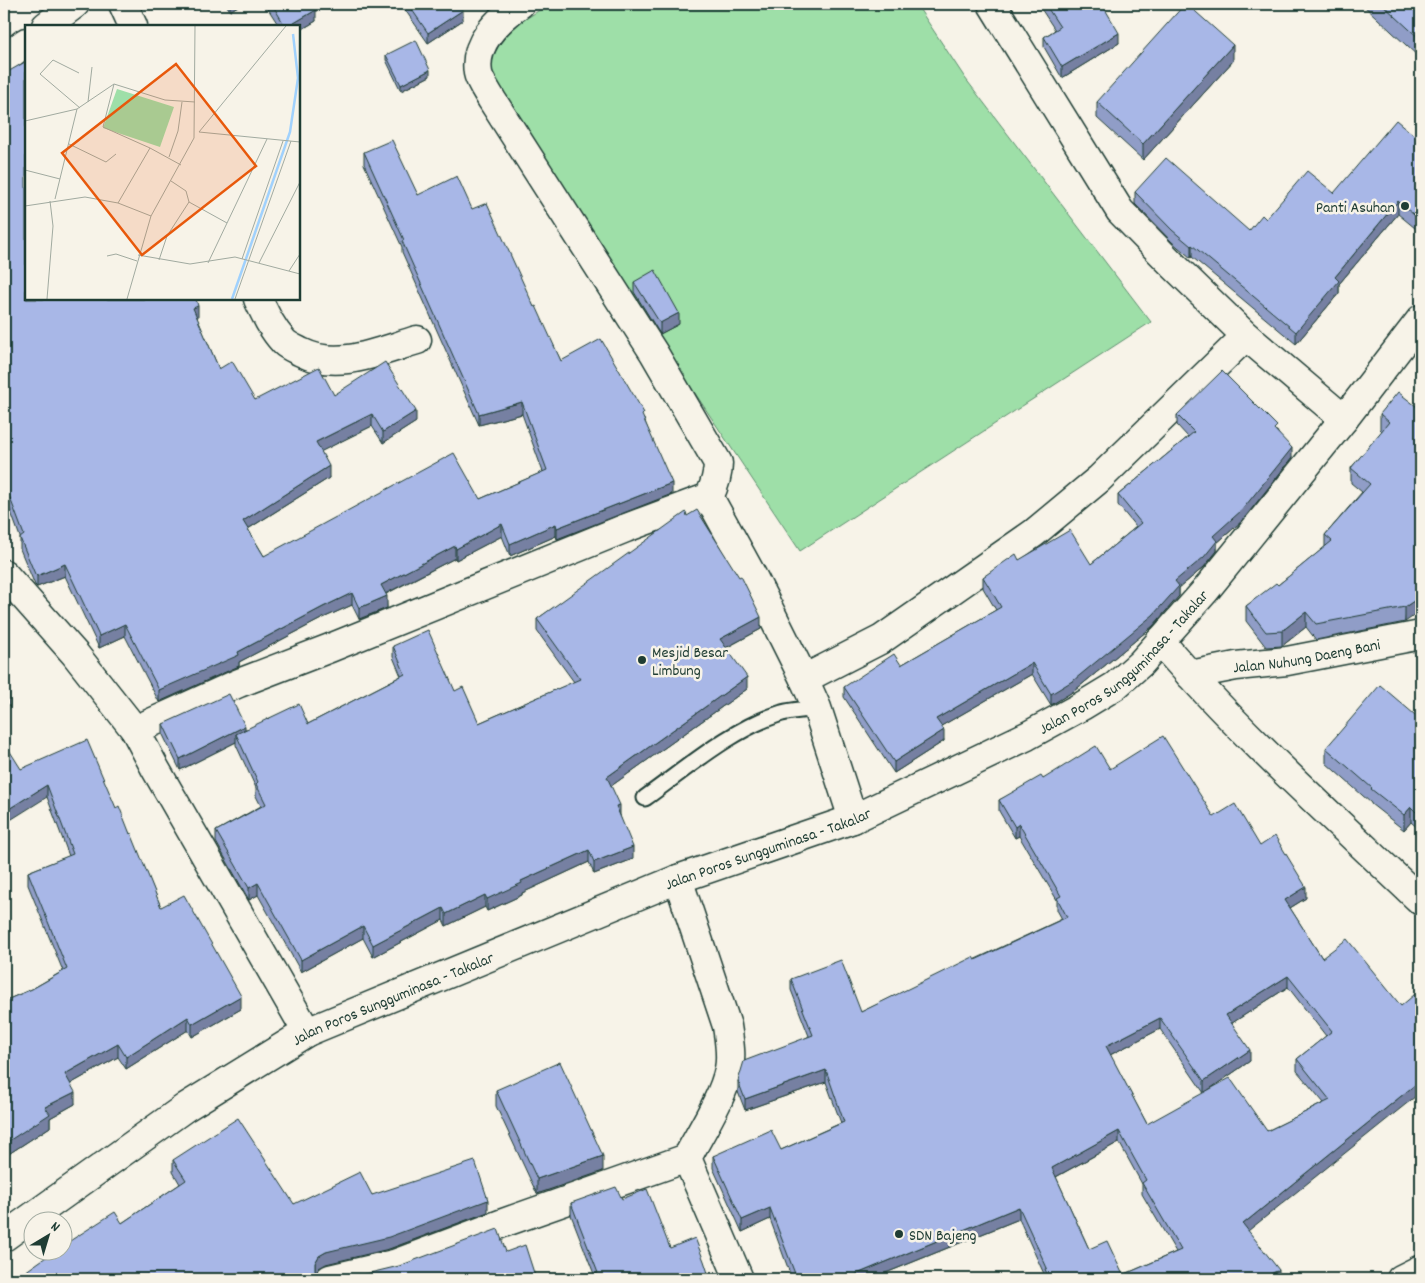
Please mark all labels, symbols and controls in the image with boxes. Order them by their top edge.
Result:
inset map [25,25,300,300]
place label: Panti Asuhan [1316,197,1395,220]
marker: Panti Asuhan [1399,200,1411,212]
street label: Jalan Poros Sungguminasa - Takalar [1035,586,1215,741]
street label: Jalan Nuhung Daeng Bani [1231,634,1383,680]
place label: Mesjid Besar Limbung [652,642,728,683]
marker: Mesjid Besar Limbung [636,654,648,666]
street label: Jalan Poros Sungguminasa - Takalar [662,803,876,897]
street label: Jalan Poros Sungguminasa - Takalar [288,947,498,1053]
north arrow [22,1210,72,1260]
text: N [46,1217,64,1237]
place label: SDN Bajeng [909,1225,977,1248]
marker: SDN Bajeng [893,1228,905,1240]

